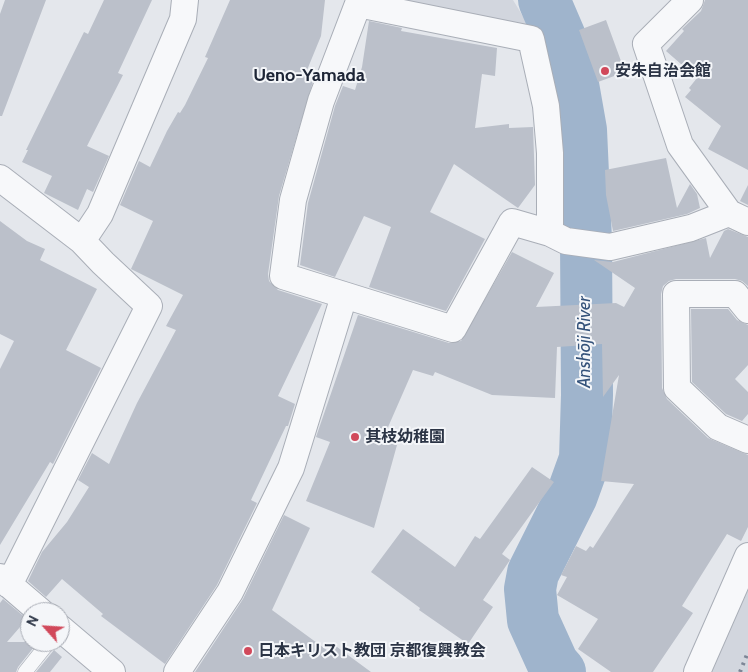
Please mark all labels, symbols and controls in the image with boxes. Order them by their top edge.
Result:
place label: 安朱自治会館 [615,61,711,81]
district label: Ueno-Yamada [253,65,365,87]
marker: 安朱自治会館 [599,65,611,77]
water label: Anshōji River [574,296,596,388]
place label: 其枝幼稚園 [365,427,445,447]
marker: 其枝幼稚園 [349,431,361,443]
north arrow [20,602,70,652]
text: N [22,612,43,629]
place label: 日本キリスト教団 京都復興教会 [258,641,486,661]
marker: 日本キリスト教団 京都復興教会 [242,645,254,657]

